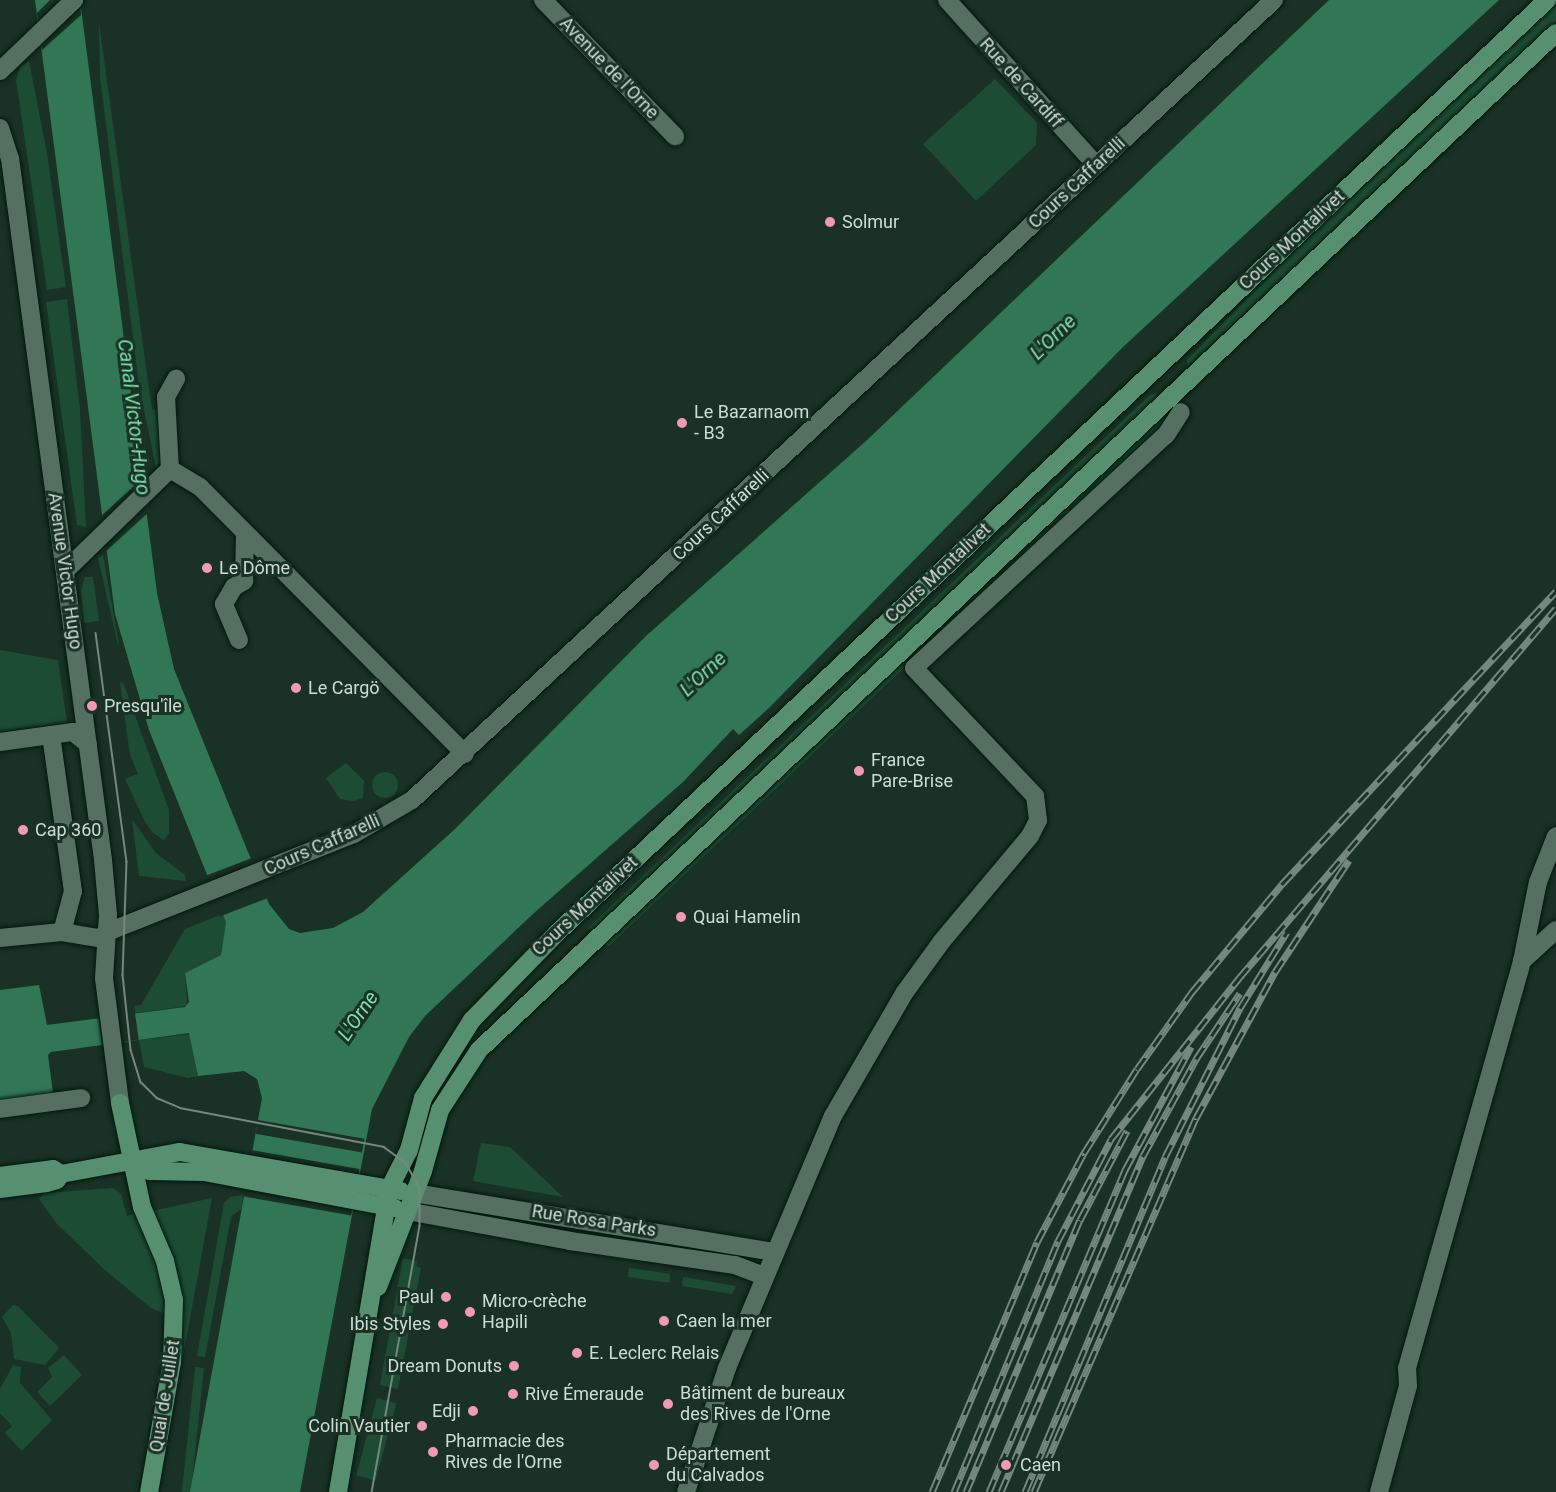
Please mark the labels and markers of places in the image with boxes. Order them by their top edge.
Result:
place label: Solmur [842,211,899,233]
marker: Solmur [823,215,837,229]
place label: Le Bazarnaom - B3 [694,402,809,444]
marker: Le Bazarnaom - B3 [675,416,689,430]
place label: Le Dôme [219,557,290,579]
marker: Le Dôme [200,561,214,575]
place label: Le Cargö [308,677,380,699]
marker: Le Cargö [289,681,303,695]
place label: Presqu'île [104,695,182,717]
marker: Presqu'île [85,699,99,713]
place label: France Pare-Brise [871,750,953,792]
marker: France Pare-Brise [852,764,866,778]
place label: Cap 360 [35,819,101,841]
marker: Cap 360 [16,823,30,837]
place label: Quai Hamelin [693,906,801,928]
marker: Quai Hamelin [674,910,688,924]
place label: Paul [399,1286,434,1308]
marker: Paul [439,1290,453,1304]
place label: Micro-crèche Hapili [482,1291,586,1334]
marker: Micro-crèche Hapili [463,1305,477,1319]
place label: Caen la mer [676,1310,772,1332]
place label: Ibis Styles [350,1313,431,1335]
marker: Caen la mer [657,1314,671,1328]
marker: Ibis Styles [436,1317,450,1331]
place label: E. Leclerc Relais [589,1342,719,1364]
marker: E. Leclerc Relais [570,1346,584,1360]
place label: Dream Donuts [388,1355,502,1377]
marker: Dream Donuts [507,1359,521,1373]
place label: Rive Émeraude [525,1383,644,1405]
place label: Bâtiment de bureaux des Rives de l'Orne [680,1383,845,1426]
marker: Rive Émeraude [506,1387,520,1401]
marker: Bâtiment de bureaux des Rives de l'Orne [661,1397,675,1411]
place label: Edji [432,1400,461,1422]
marker: Edji [466,1404,480,1418]
place label: Colin Vautier [308,1415,410,1437]
marker: Colin Vautier [415,1419,429,1433]
place label: Pharmacie des Rives de l'Orne [445,1431,565,1474]
place label: Département du Calvados [666,1444,770,1486]
marker: Pharmacie des Rives de l'Orne [426,1445,440,1459]
place label: Caen [1020,1454,1061,1476]
marker: Caen [997,1456,1015,1474]
marker: Département du Calvados [647,1458,661,1472]

